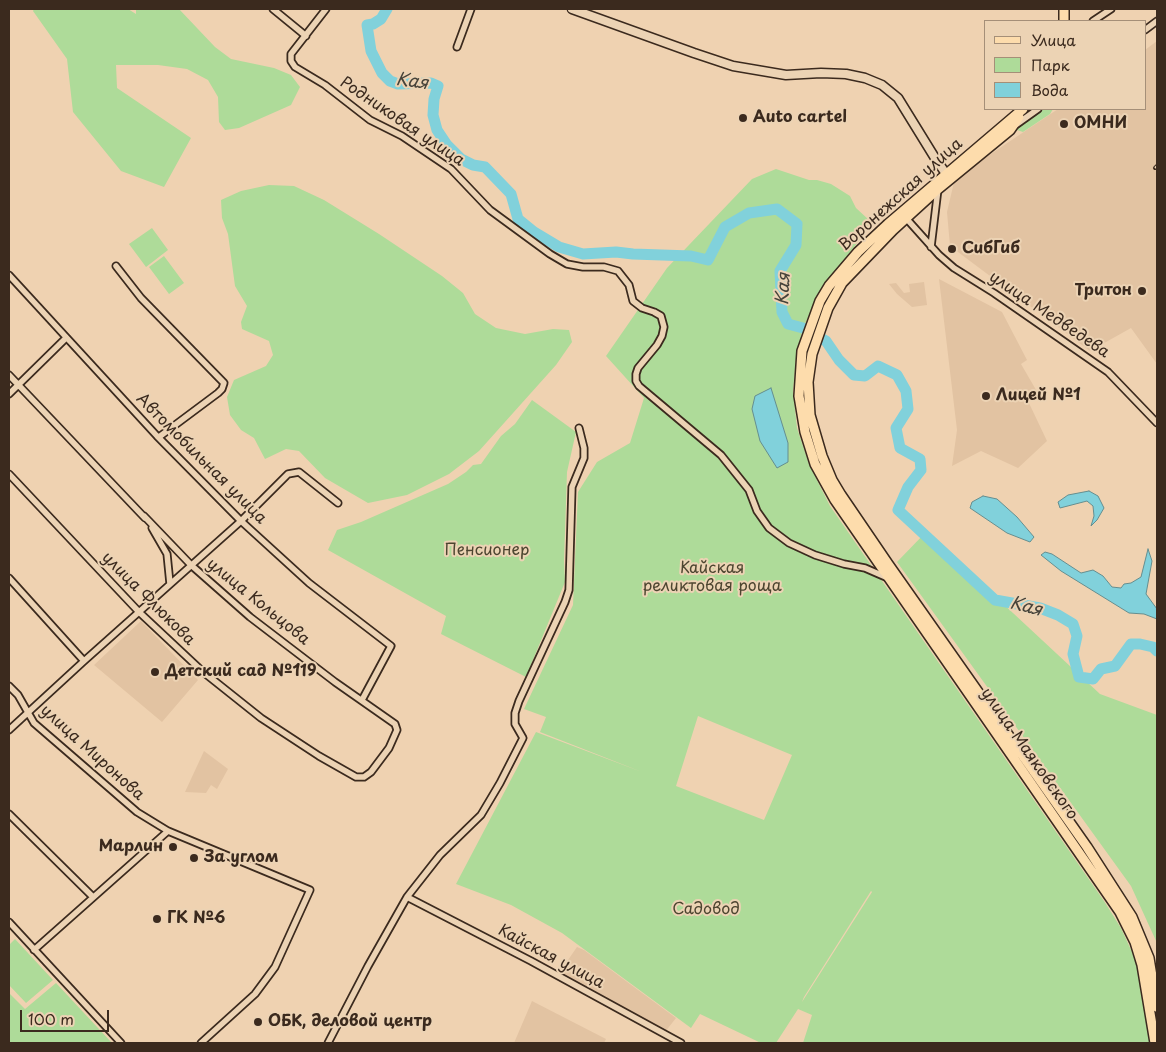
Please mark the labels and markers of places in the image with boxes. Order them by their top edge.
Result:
place label: Auto cartel [753,108,847,128]
marker: Auto cartel [737,112,749,124]
place label: ОМНИ [1074,114,1127,134]
marker: ОМНИ [1058,118,1070,130]
place label: СибГиб [962,239,1020,259]
marker: СибГиб [946,243,958,255]
place label: Тритон [1075,281,1132,301]
marker: Тритон [1136,285,1148,297]
place label: Лицей №1 [996,386,1081,406]
marker: Лицей №1 [980,390,992,402]
place label: Детский сад №119 [165,662,316,682]
marker: Детский сад №119 [149,666,161,678]
place label: Марлин [99,837,163,857]
marker: Марлин [167,841,179,853]
place label: За углом [204,848,278,868]
marker: За углом [188,852,200,864]
place label: ГК №6 [167,909,225,929]
marker: ГК №6 [151,913,163,925]
place label: ОБК, деловой центр [268,1012,432,1032]
marker: ОБК, деловой центр [252,1016,264,1028]

